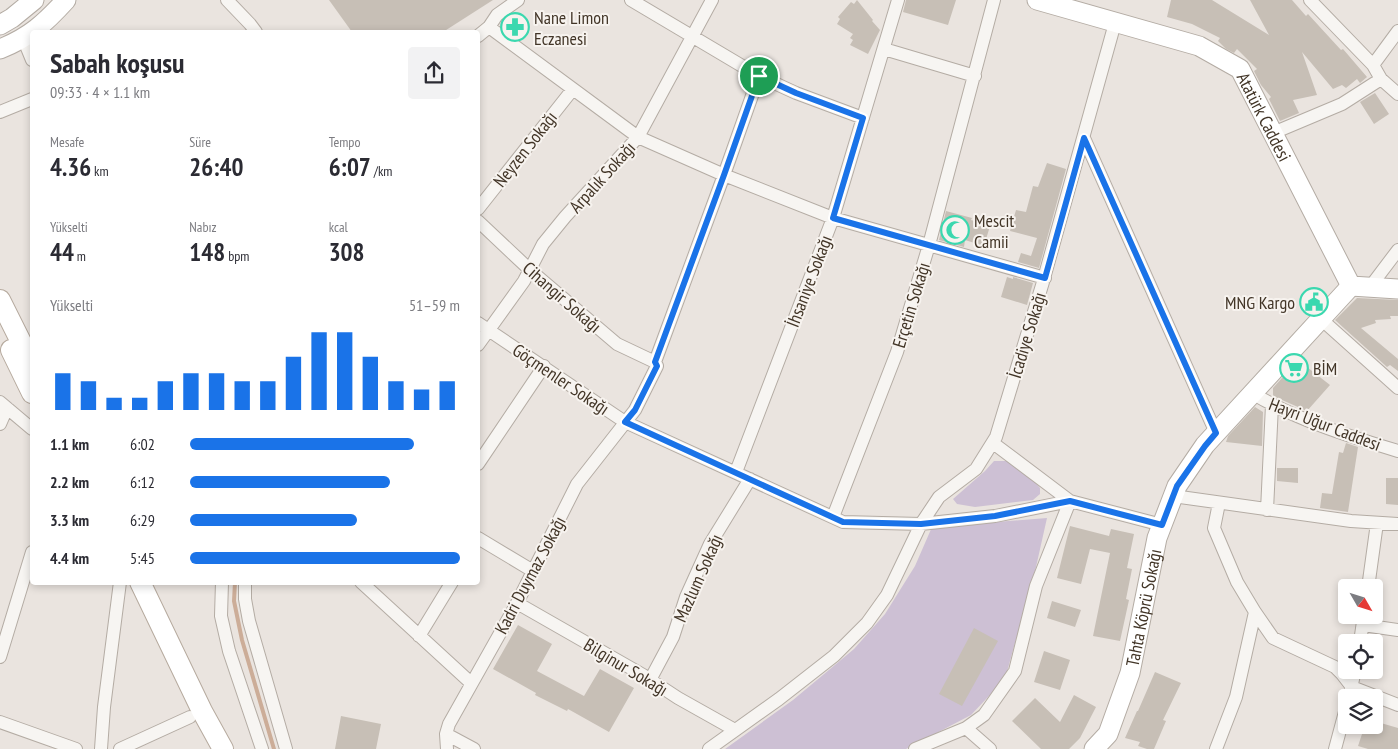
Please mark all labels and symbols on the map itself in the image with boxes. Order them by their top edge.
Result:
place label: Nane Limon Eczanesi [534,6,609,50]
pharmacy icon: Nane Limon Eczanesi [500,12,530,42]
pin [738,55,780,97]
street label: Atatürk Caddesi [1232,68,1297,165]
street label: Neyzen Sokağı [488,106,562,192]
street label: Arpalık Sokağı [564,136,640,218]
place label: Mescit Camii [974,209,1014,253]
mosque icon: Mescit Camii [940,215,970,245]
street label: İhsaniye Sokağı [781,232,837,330]
street label: Cihangir Sokağı [518,257,606,337]
street label: Erçetin Sokağı [887,260,935,350]
public building icon: MNG Kargo [1299,287,1329,317]
street label: İcadiye Sokağı [1003,289,1051,381]
place label: MNG Kargo [1225,291,1295,314]
street label: Göçmenler Sokağı [508,338,614,420]
supermarket icon: BİM [1279,353,1309,383]
place label: BİM [1313,357,1337,380]
street label: Hayri Uğur Caddesi [1266,392,1384,456]
street label: Kadri Duymaz Sokağı [489,512,571,638]
street label: Mazlum Sokağı [668,530,728,626]
street label: Tahta Köprü Sokağı [1120,547,1166,668]
north arrow [1338,579,1382,624]
street label: Bilginur Sokağı [580,633,672,701]

